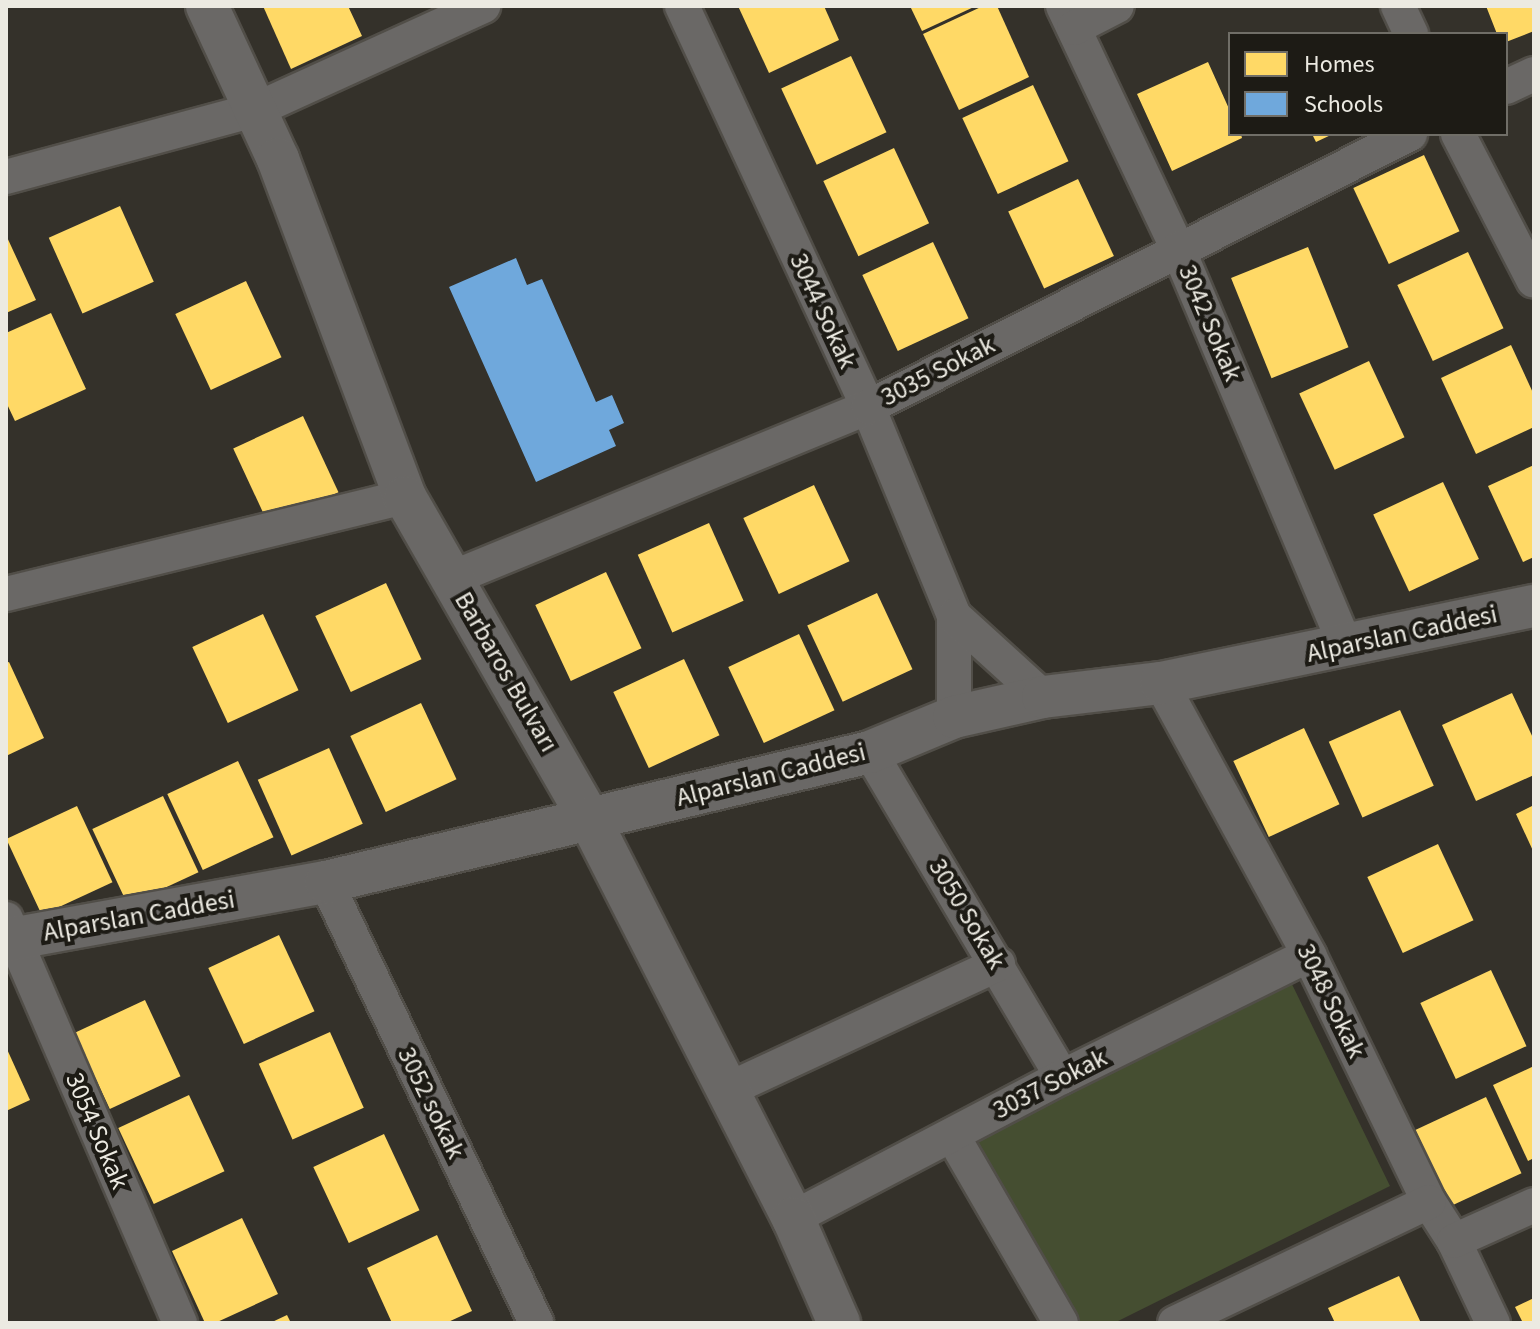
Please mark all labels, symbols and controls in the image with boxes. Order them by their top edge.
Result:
legend [1228,32,1508,136]
text: Homes [1304,47,1375,82]
text: Schools [1304,87,1383,122]
street label: 3044 Sokak [783,248,863,374]
street label: 3042 Sokak [1172,260,1248,386]
street label: 3035 Sokak [876,329,1000,413]
street label: Barbaros Bulvarı [448,586,564,758]
street label: Alparslan Caddesi [1304,599,1500,669]
street label: Alparslan Caddesi [673,736,869,814]
street label: 3050 Sokak [922,853,1012,975]
street label: Alparslan Caddesi [41,884,237,948]
street label: 3048 Sokak [1290,939,1372,1063]
street label: 3052 sokak [391,1042,471,1164]
street label: 3037 Sokak [988,1042,1112,1126]
street label: 3054 Sokak [59,1068,135,1194]

